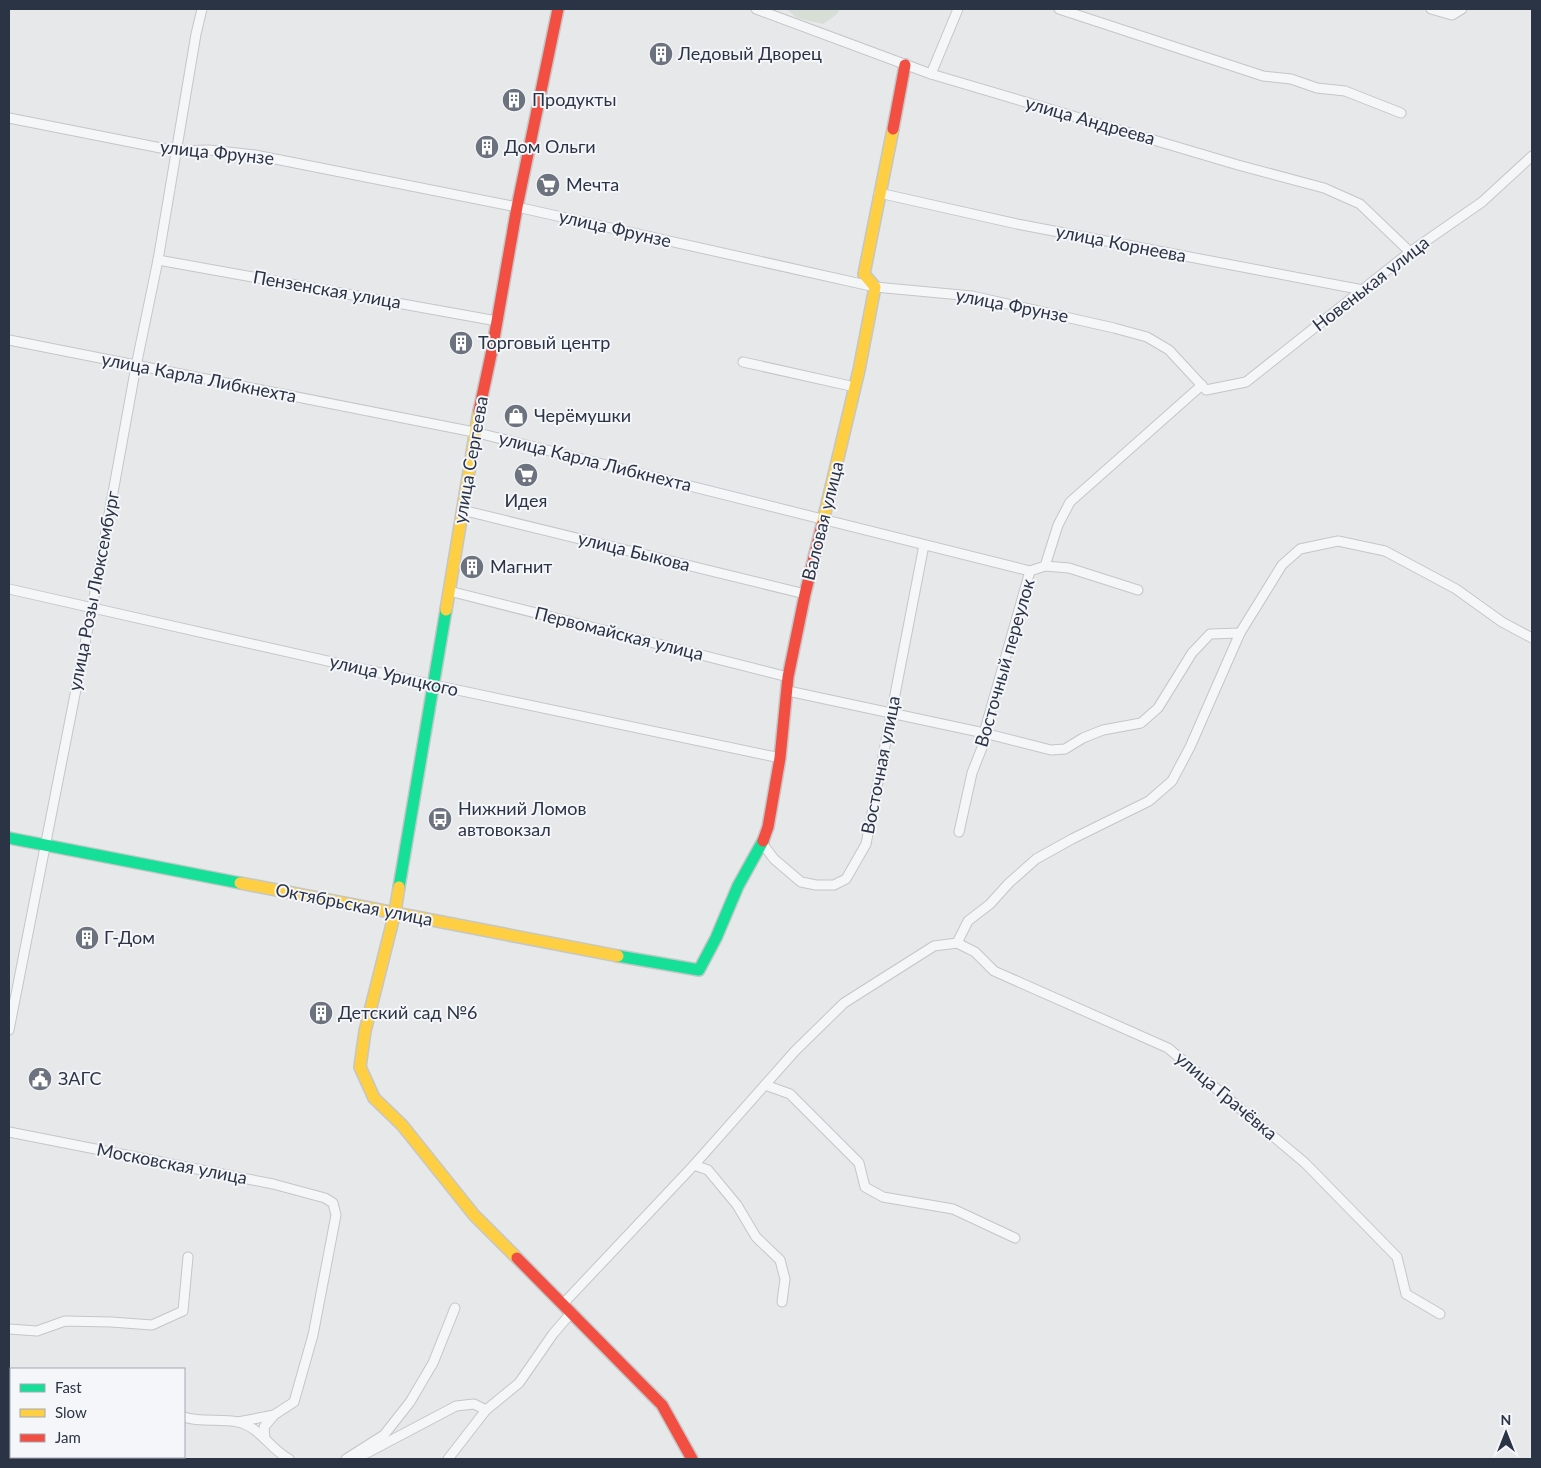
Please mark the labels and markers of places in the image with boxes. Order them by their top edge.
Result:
building icon: Ледовый Дворец [648,41,674,67]
place label: Ледовый Дворец [677,42,822,64]
building icon: Продукты [501,87,527,113]
place label: Продукты [532,88,616,110]
building icon: Дом Ольги [474,134,500,160]
place label: Дом Ольги [504,135,596,157]
supermarket icon: Мечта [535,172,561,198]
place label: Мечта [566,173,619,195]
building icon: Торговый центр [448,330,474,356]
place label: Торговый центр [478,331,610,353]
shop icon: Черёмушки [503,403,529,429]
place label: Черёмушки [534,404,631,426]
supermarket icon: Идея [513,462,539,488]
place label: Идея [505,489,547,511]
building icon: Магнит [459,554,485,580]
place label: Магнит [490,555,552,577]
place label: Нижний Ломов автовокзал [458,797,587,840]
bus stop icon: Нижний Ломов автовокзал [427,806,453,832]
building icon: Г-Дом [74,925,100,951]
place label: Г-Дом [104,926,155,948]
building icon: Детский сад №6 [308,1000,334,1026]
place label: Детский сад №6 [338,1001,478,1023]
public building icon: ЗАГС [27,1066,53,1092]
place label: ЗАГС [58,1067,102,1089]

